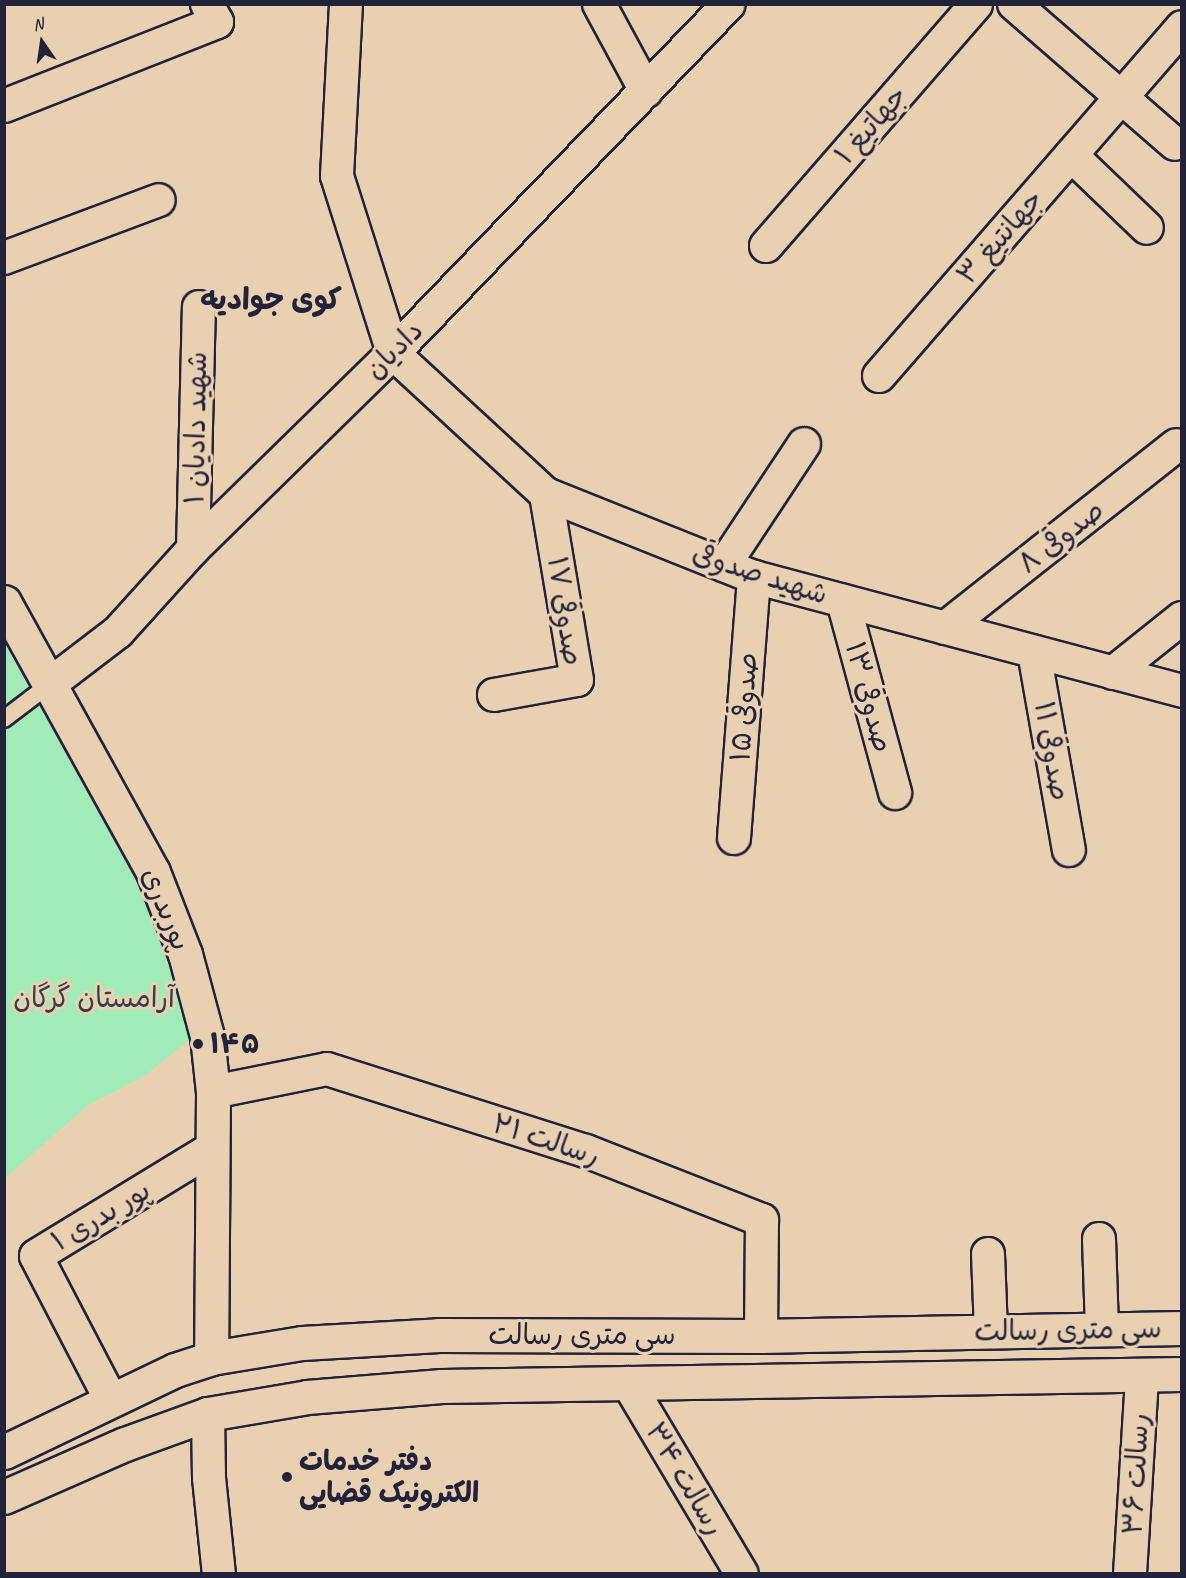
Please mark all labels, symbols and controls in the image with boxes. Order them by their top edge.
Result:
north arrow [12,12,72,72]
text: N [31,14,45,35]
street label: جهاتیغ ۱ [828,79,914,171]
street label: جهانتیغ ۳ [950,183,1050,291]
district label: کوی جوادیه [200,281,342,317]
street label: دادیان [358,314,430,386]
street label: ۱ شهید دادیان [178,351,214,505]
street label: ۸ صدوقی [1011,493,1111,581]
street label: شهید صدوقی [688,536,832,612]
street label: ۱۷ صدوقی [540,554,590,668]
street label: ۱۳ صدوقی [838,638,900,756]
street label: ۱۵ صدوقی [723,651,765,763]
street label: ۱۱ صدوقی [1027,699,1077,803]
street label: پوربدری [134,863,198,955]
park label: آرامستان گرگان [13,981,175,1015]
place label: ۱۴۵ [210,1027,260,1061]
marker: ۱۴۵ [191,1037,205,1051]
street label: ۲۱ رسالت [488,1107,604,1173]
street label: پور بدری ۱ [45,1173,157,1259]
street label: سی متری رسالت [974,1312,1162,1348]
street label: سی متری رسالت [488,1318,676,1352]
street label: رسالت ۳۶ [1116,1412,1156,1536]
street label: رسالت ۳۴ [638,1416,732,1542]
place label: دفتر خدمات الکترونیک قضایی [299,1444,479,1510]
marker: دفتر خدمات الکترونیک قضایی [280,1470,294,1484]

